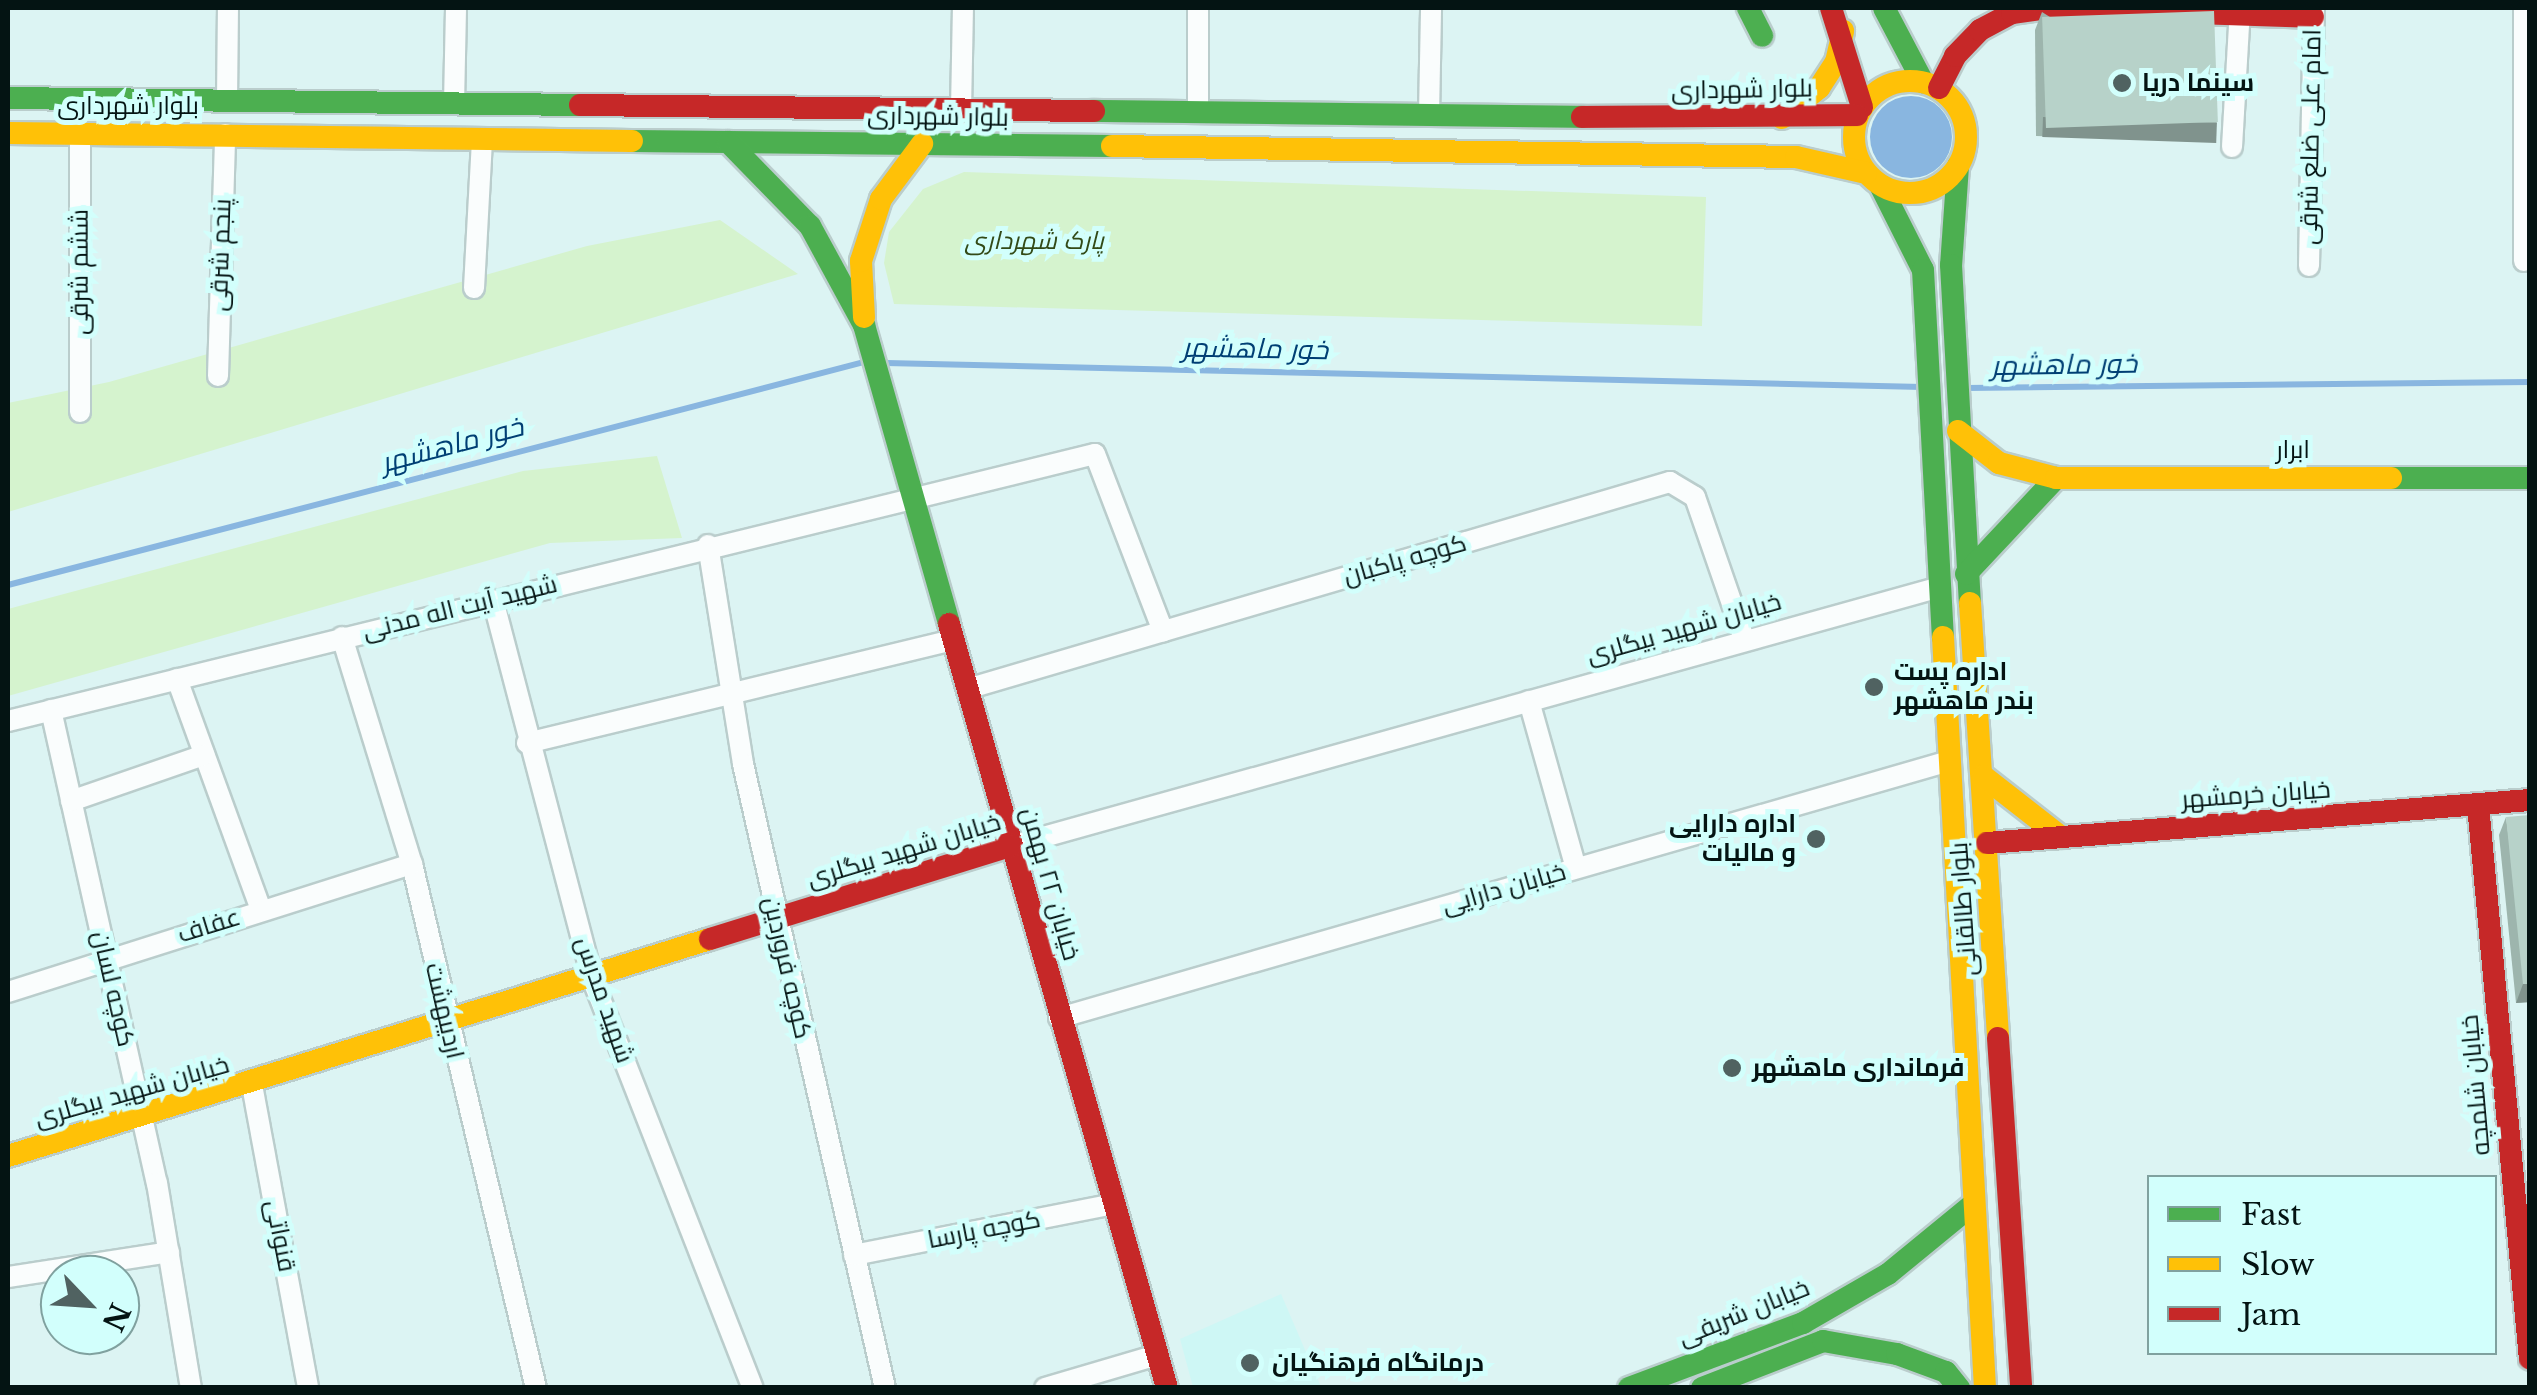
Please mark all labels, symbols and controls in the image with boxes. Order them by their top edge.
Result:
street label: امام علی ضلع شرقی [2294,29,2328,245]
place label: سینما دریا [2142,68,2254,98]
marker: سینما دریا [2111,72,2133,94]
street label: بلوار شهرداری [1671,74,1813,106]
street label: بلوار شهرداری [57,91,199,121]
street label: بلوار شهرداری [867,101,1009,133]
street label: پنجم شرقی [204,198,238,312]
street label: ششم شرقی [65,209,95,335]
park label: پارک شهرداری [964,226,1104,256]
water label: خور ماهشهر [1182,331,1328,367]
water label: خور ماهشهر [1991,347,2137,383]
water label: خور ماهشهر [377,410,527,480]
street label: ابرار [2276,435,2310,465]
street label: کوچه پاکبان [1340,528,1470,592]
street label: شهید آیت اله مدنی [360,569,560,647]
street label: خیابان شهید بیگلری [1583,587,1785,671]
place label: اداره پست بندر ماهشهر [1894,658,2034,717]
marker: اداره پست بندر ماهشهر [1863,676,1885,698]
street label: خیابان خرمشهر [2180,775,2332,815]
street label: خیابان ۲۲ بهمن [1014,804,1086,964]
street label: خیابان شهید بیگلری [804,807,1004,895]
place label: اداره دارایی و مالیات [1669,810,1796,869]
marker: اداره دارایی و مالیات [1805,828,1827,850]
street label: بلوار طالقانی [1944,841,1984,977]
street label: خیابان دارایی [1439,857,1569,921]
street label: کوچه فروردین [756,894,818,1042]
street label: عفاف [174,902,244,950]
street label: کوچه لسان [85,928,141,1050]
street label: شهید مدرس [568,933,640,1067]
street label: اردیبهشت [418,960,470,1062]
street label: خیابان شلمچه [2455,1013,2497,1157]
street label: خیابان شهید بیگلری [31,1050,233,1134]
place label: فرمانداری ماهشهر [1752,1053,1964,1083]
marker: فرمانداری ماهشهر [1721,1057,1743,1079]
legend [2147,1175,2497,1355]
text: Fast [2241,1196,2302,1233]
street label: قنواتی [258,1198,302,1274]
street label: کوچه پارسا [925,1204,1043,1256]
text: Slow [2241,1246,2315,1283]
north arrow [40,1255,140,1355]
street label: خیابان شریفی [1674,1273,1814,1353]
text: Jam [2241,1296,2301,1333]
text: N [94,1298,137,1336]
place label: درمانگاه فرهنگیان [1272,1348,1484,1378]
marker: درمانگاه فرهنگیان [1237,1350,1263,1376]

